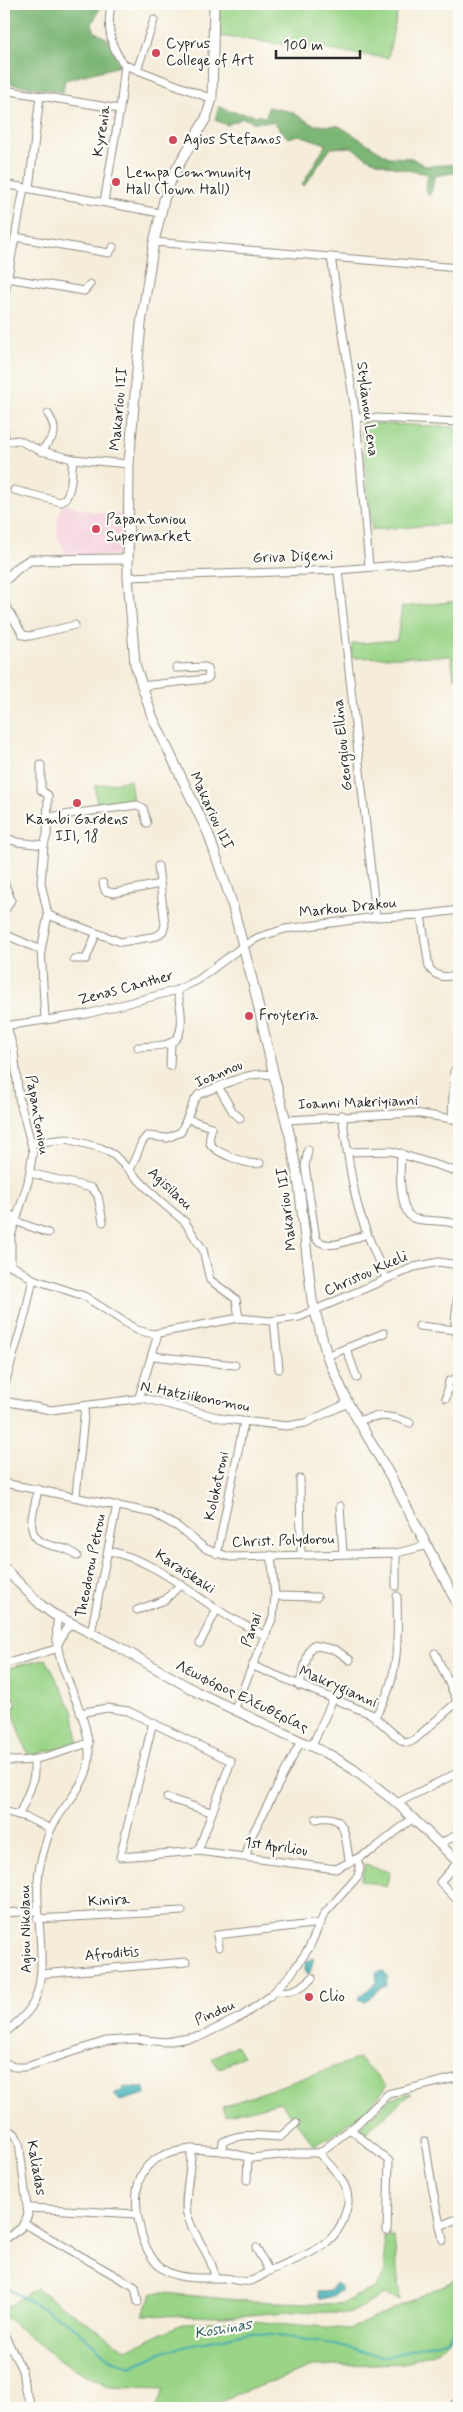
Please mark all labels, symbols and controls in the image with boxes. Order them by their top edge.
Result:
scale bar [276,28,359,60]
place label: Cyprus College of Art [166,34,254,71]
text: 100 m [283,36,323,56]
marker: Cyprus College of Art [150,47,162,59]
street label: Kyrenia [88,103,116,158]
place label: Agios Stefanos [183,130,282,150]
marker: Agios Stefanos [167,134,179,146]
place label: Lempa Community Hall (Town Hall) [126,163,251,200]
marker: Lempa Community Hall (Town Hall) [110,176,122,188]
street label: Stylianou Lena [351,361,383,457]
street label: Makariou III [105,366,133,452]
place label: Papantoniou Supermarket [106,510,192,547]
marker: Papantoniou Supermarket [90,523,102,535]
street label: Griva Digeni [252,546,334,569]
street label: Georgiou Ellina [328,698,359,792]
street label: Makariou III [184,769,238,854]
marker: Kambi Gardens III, 18 [71,797,83,809]
place label: Kambi Gardens III, 18 [26,810,129,847]
street label: Markou Drakou [298,893,398,923]
street label: Zenas Canther [76,966,176,1010]
place label: Froyteria [259,1006,320,1026]
marker: Froyteria [243,1010,255,1022]
street label: Ioannou [192,1055,246,1093]
street label: Papantoniou [20,1073,54,1157]
street label: Ioanni Makriyianni [298,1091,418,1115]
street label: Agisilaou [143,1163,197,1215]
street label: Makariou III [272,1166,302,1252]
street label: Christou Kkeli [321,1247,411,1301]
street label: N. Hatziikonomou [139,1377,252,1417]
street label: Kolokotroni [200,1450,234,1522]
street label: Theodorou Petrou [71,1512,111,1620]
street label: Christ. Polydorou [232,1529,335,1553]
street label: Karaiskaki [151,1545,219,1599]
street label: Panai [237,1610,267,1650]
street label: Λεωφόρος Ελευθερίας [172,1656,312,1738]
street label: Makrygianni [295,1662,380,1713]
street label: 1st Apriliou [243,1833,309,1862]
street label: Agiou Nikolaou [15,1884,37,1974]
street label: Kinira [88,1890,131,1912]
street label: Afroditis [84,1942,141,1966]
place label: Clio [319,1987,345,2007]
marker: Clio [303,1991,315,2003]
street label: Pindou [192,1995,238,2031]
street label: Kaliadas [21,2139,51,2197]
water label: Koshinas [193,2313,255,2344]

